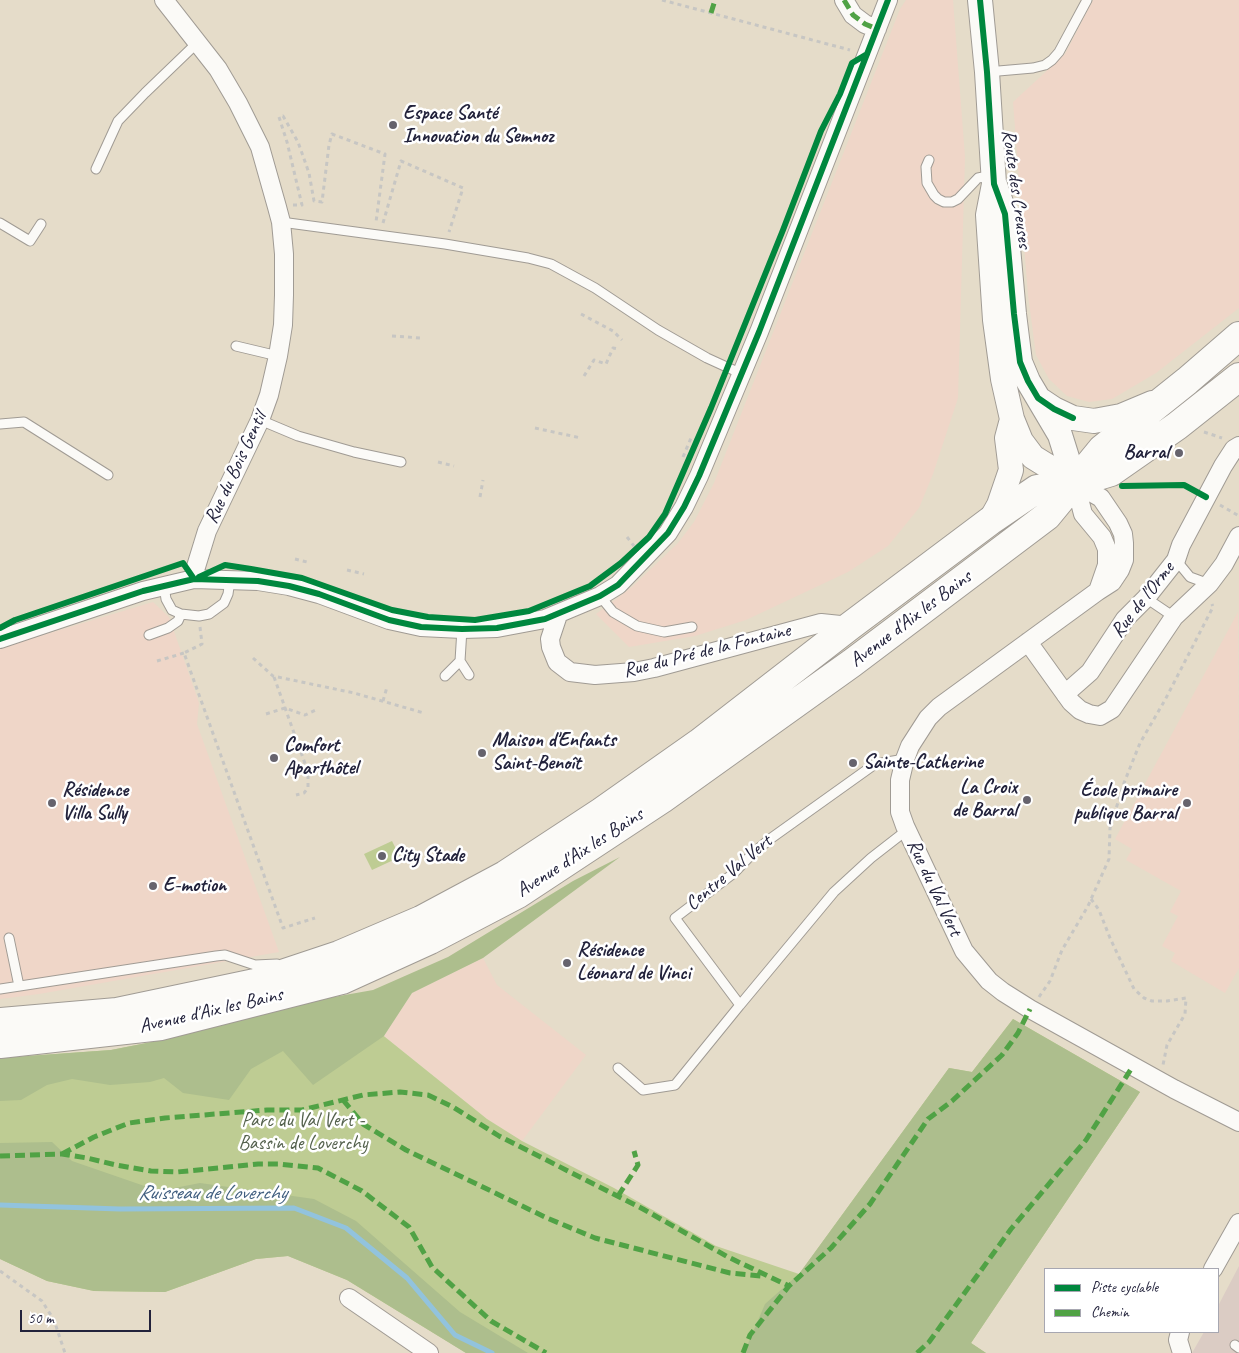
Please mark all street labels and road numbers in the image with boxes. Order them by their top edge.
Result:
street label: Route des Creuses [996,128,1036,250]
street label: Rue du Bois Gentil [200,408,272,528]
street label: Rue de l'Orme [1106,557,1180,643]
street label: Avenue d'Aix les Bains [845,565,977,673]
street label: Rue du Pré de la Fontaine [621,619,793,683]
street label: Avenue d'Aix les Bains [512,803,648,903]
street label: Centre Val Vert [681,830,777,916]
street label: Rue du Val Vert [901,836,967,940]
street label: Avenue d'Aix les Bains [137,983,285,1039]

